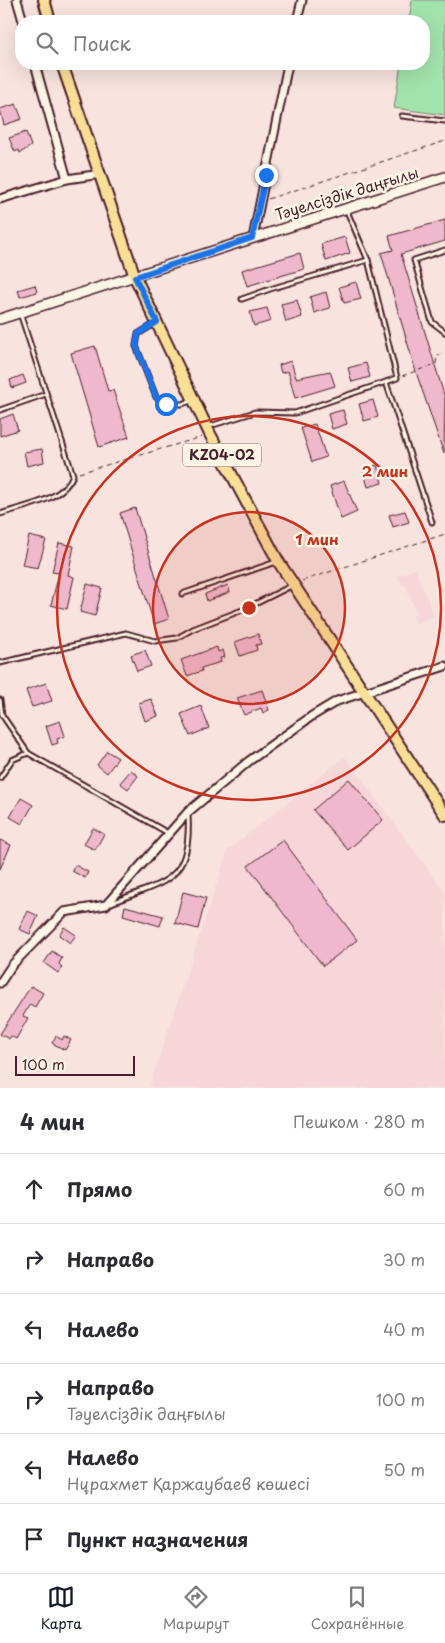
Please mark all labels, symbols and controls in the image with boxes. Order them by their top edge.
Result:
search box [15,15,430,70]
icon: search [33,29,61,57]
text: Поиск [73,29,131,57]
street label: Тәуелсіздік даңғылы [272,160,421,225]
route end [255,164,278,187]
route start [155,393,178,416]
road number: KZ04-02 [183,444,261,466]
text: 2 мин [362,459,409,482]
text: 1 мин [295,527,339,550]
centre of rings [240,599,258,617]
scale bar [15,1053,135,1076]
text: 100 m [22,1054,65,1075]
text: 4 мин [20,1105,85,1137]
text: Пешком · 280 m [293,1109,425,1133]
icon: ahead [20,1175,48,1203]
text: Прямо [67,1175,132,1203]
text: 60 m [383,1177,425,1201]
icon: right [20,1245,48,1273]
text: Направо [67,1245,154,1273]
text: 30 m [383,1247,425,1271]
icon: left [20,1315,48,1343]
text: Налево [67,1315,139,1343]
text: 40 m [383,1317,425,1341]
text: Направо [67,1373,154,1401]
icon: right [20,1385,48,1413]
text: 100 m [376,1387,425,1411]
text: Тәуелсіздік даңғылы [67,1401,226,1425]
text: Налево [67,1443,139,1471]
icon: left [20,1455,48,1483]
text: 50 m [384,1457,425,1481]
text: Нұрахмет Қаржаубаев көшесі [67,1471,310,1495]
icon: arrive [20,1525,48,1553]
text: Пункт назначения [67,1525,248,1553]
tab: Карта [41,1583,82,1634]
tab: Маршрут [163,1583,229,1634]
tab: Сохранённые [311,1583,404,1634]

